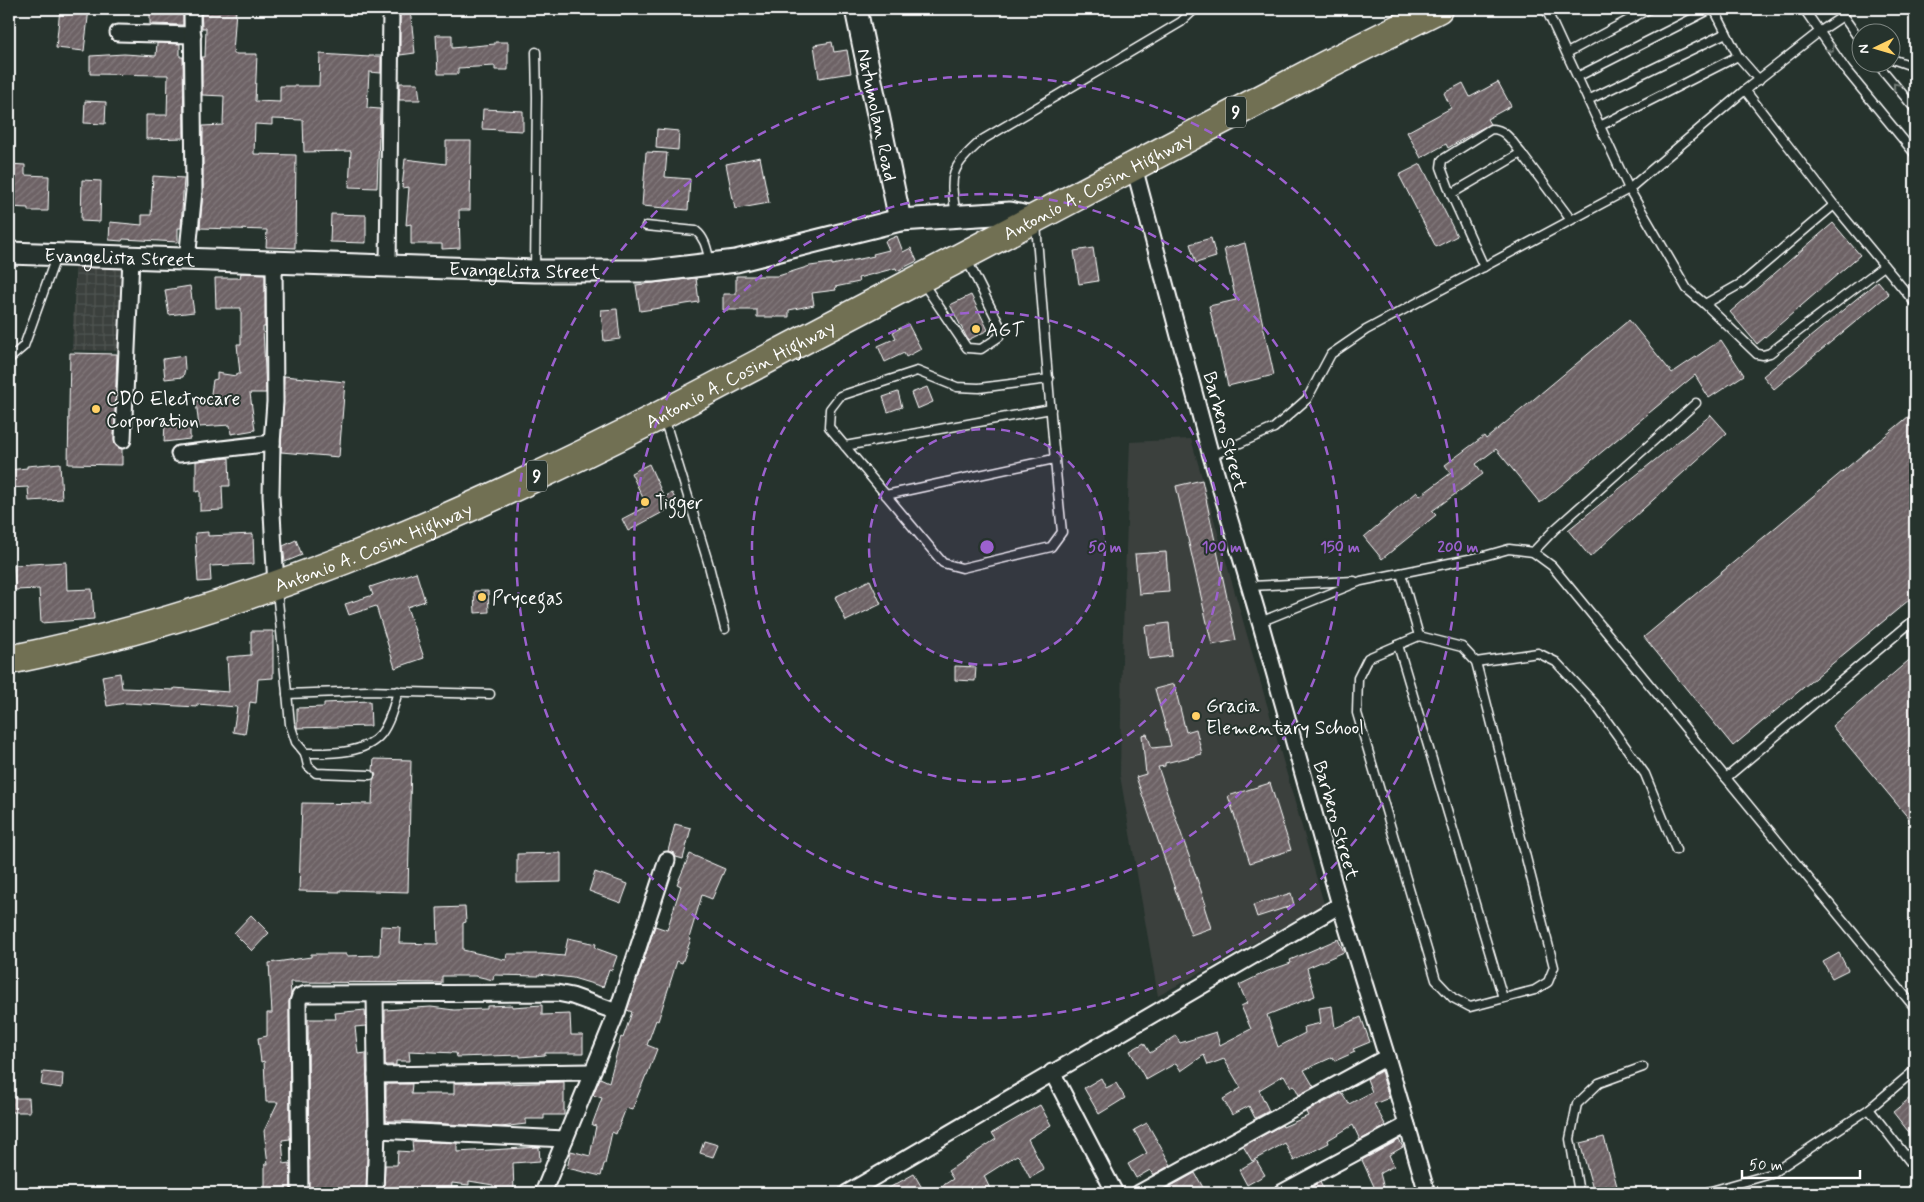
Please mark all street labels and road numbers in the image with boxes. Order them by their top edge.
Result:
street label: Natumolan Road [851,46,903,184]
road number: 9 [1226,96,1246,128]
street label: Antonio A. Cosin Highway [999,126,1197,247]
street label: Evangelista Street [44,243,196,273]
street label: Evangelista Street [449,257,600,286]
street label: Antonio A. Cosin Highway [641,315,840,435]
street label: Barbero Street [1197,369,1253,494]
road number: 9 [527,461,547,492]
street label: Antonio A. Cosin Highway [271,497,477,599]
street label: Barbero Street [1307,758,1364,883]

